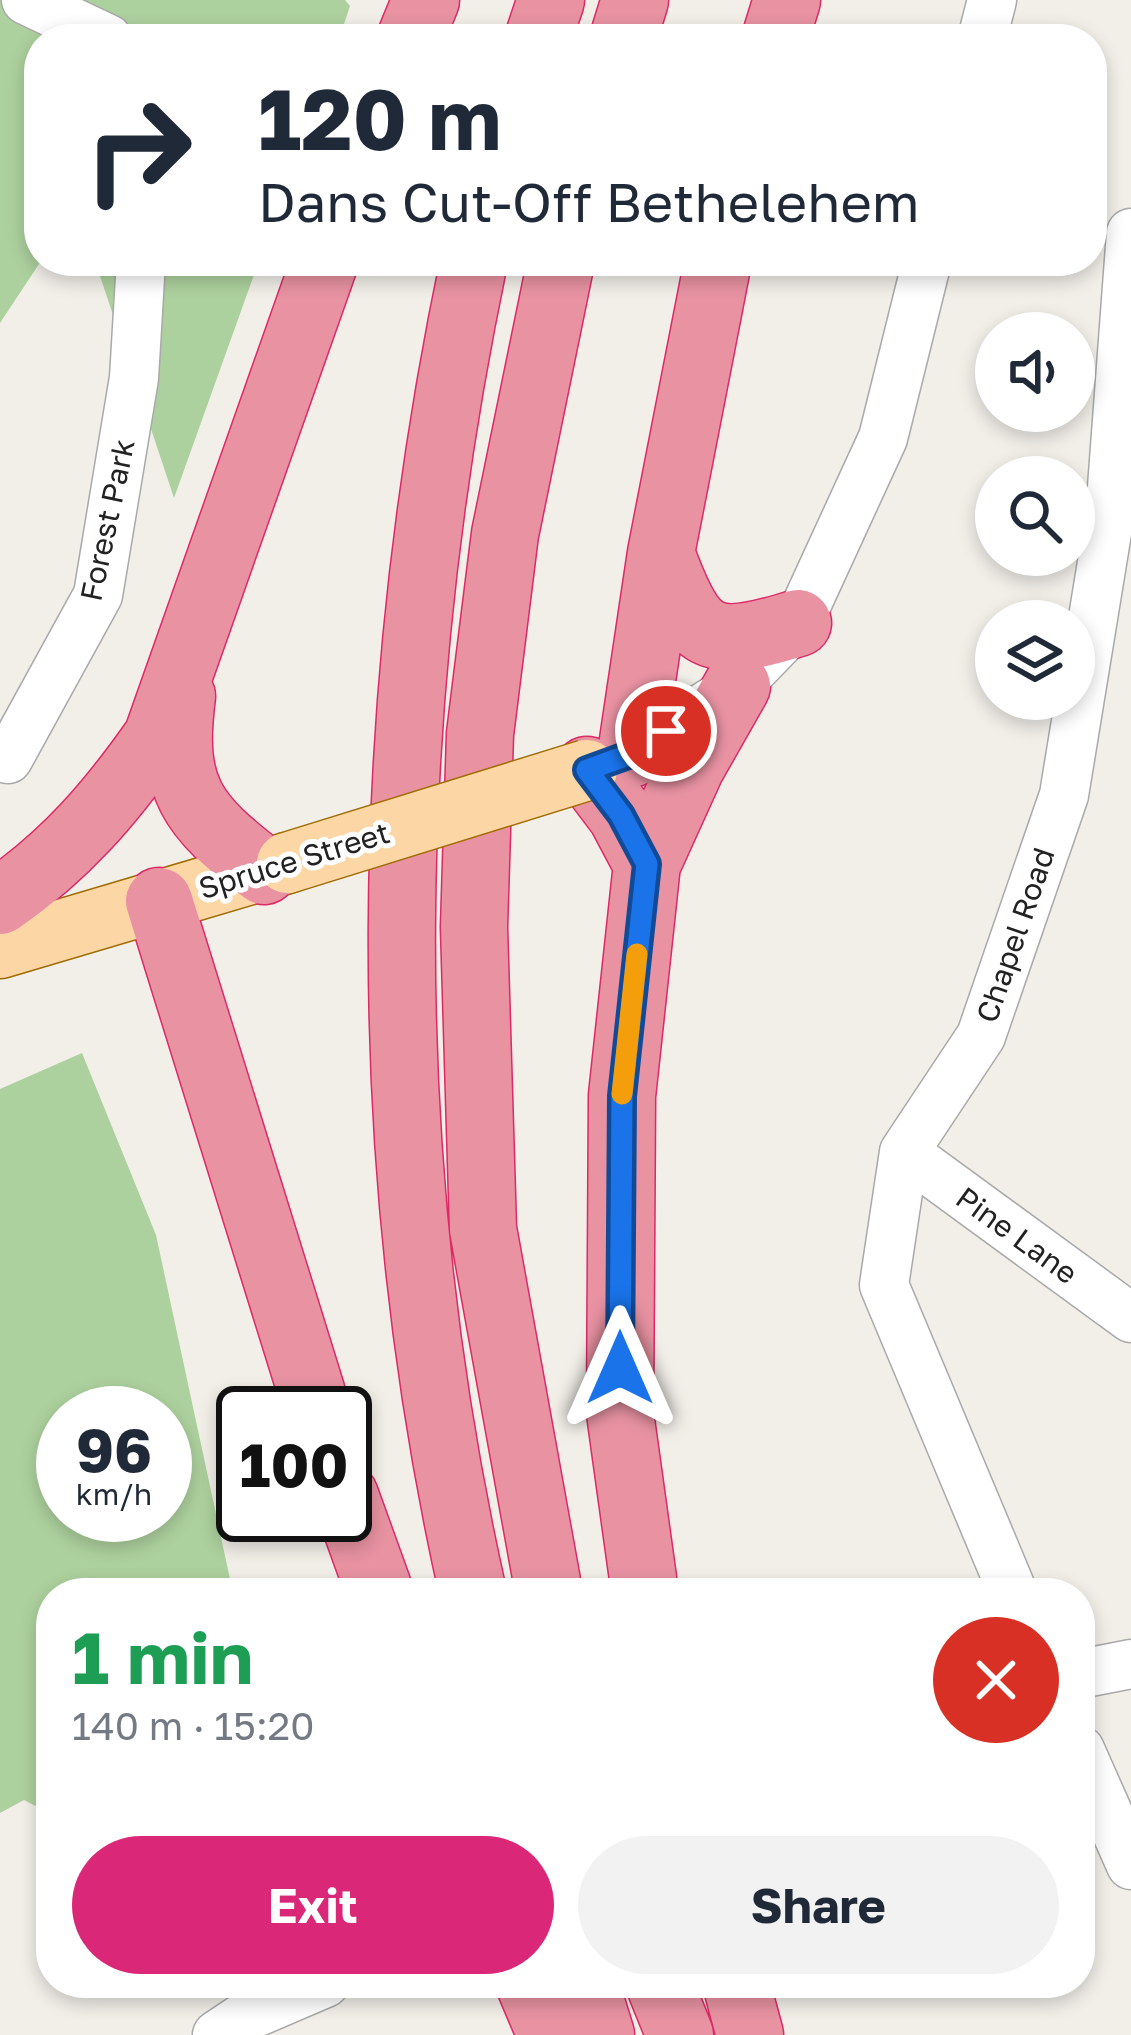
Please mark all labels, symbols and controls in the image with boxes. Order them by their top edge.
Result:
text: 120 m [258,68,502,168]
icon: right [60,72,216,228]
text: Dans Cut-Off Bethelehem [258,169,920,234]
map controls [975,312,1095,720]
button: sound [975,312,1095,432]
street label: Forest Park [72,436,142,604]
button: search [975,456,1095,576]
button: layers [975,600,1095,720]
pin [615,680,717,782]
icon: arrive [633,698,699,764]
street label: Spruce Street [194,814,394,906]
street label: Chapel Road [968,843,1062,1027]
street label: Pine Lane [949,1179,1085,1291]
position arrow [557,1305,683,1431]
speed limit sign: 100 [216,1386,372,1542]
text: 96 [76,1413,152,1485]
text: km/h [76,1476,152,1512]
text: 1 min [72,1613,253,1700]
button: close [933,1617,1059,1743]
text: 140 m · 15:20 [72,1702,314,1749]
button: Exit [72,1836,554,1974]
button: Share [578,1836,1059,1974]

